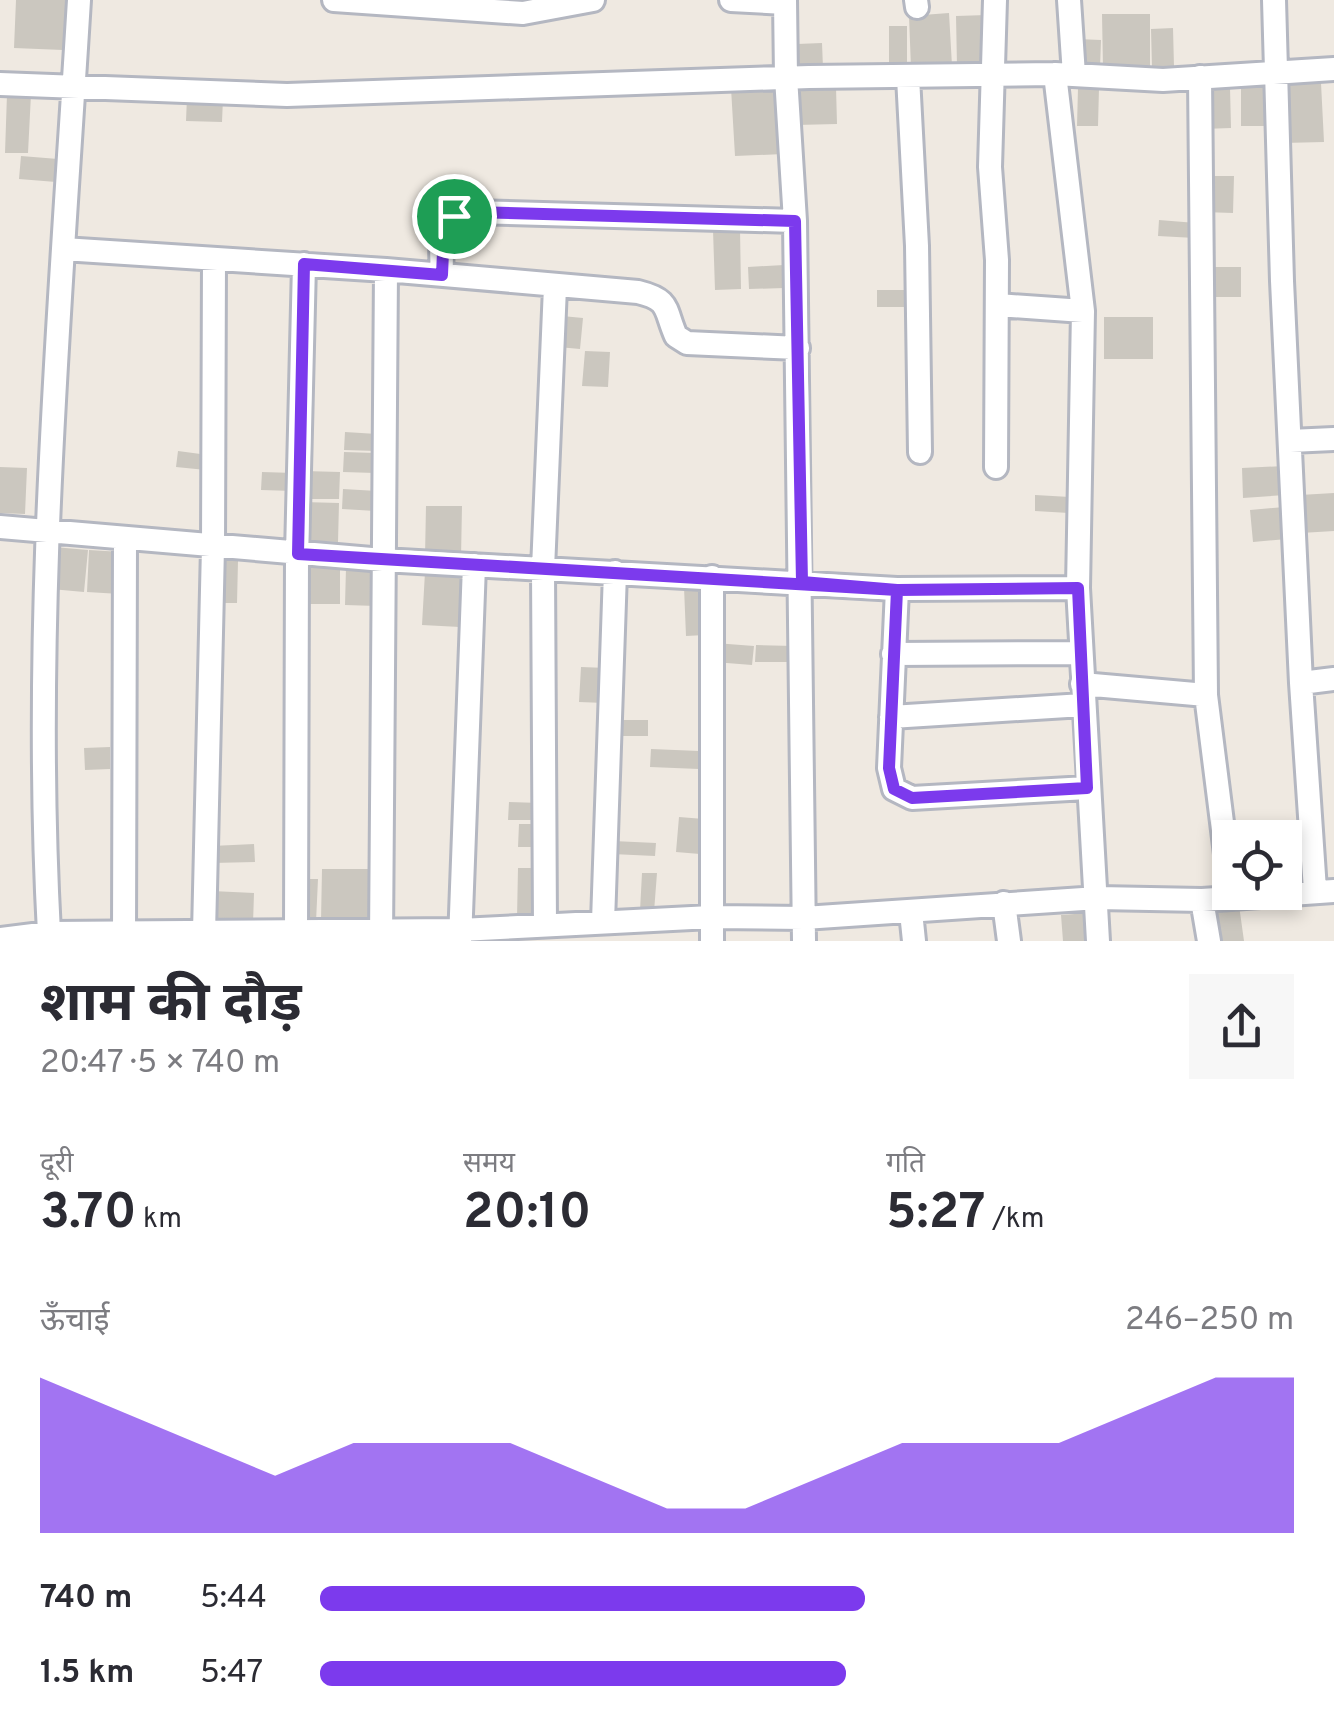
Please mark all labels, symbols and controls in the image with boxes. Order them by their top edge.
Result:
pin [412,174,497,259]
icon: arrive [427,189,482,244]
map controls [1212,820,1302,910]
button: locate [1212,820,1302,910]
text: शाम की दौड़ [40,971,302,1041]
button: share [1189,974,1294,1079]
text: 20:47 · 5 × 740 m [40,1044,280,1084]
text: दूरी [40,1147,74,1183]
text: समय [463,1147,515,1183]
text: गति [886,1147,925,1183]
text: 3.70 [40,1183,137,1246]
text: 20:10 [463,1183,591,1246]
text: 5:27 [886,1183,986,1246]
text: km [137,1202,182,1238]
text: /km [986,1202,1044,1238]
text: 246–250 m [1125,1301,1294,1341]
text: ऊँचाई [40,1302,109,1342]
text: 740 m [40,1579,132,1619]
text: 5:44 [200,1579,267,1619]
text: 1.5 km [40,1654,134,1694]
text: 5:47 [200,1654,263,1694]

